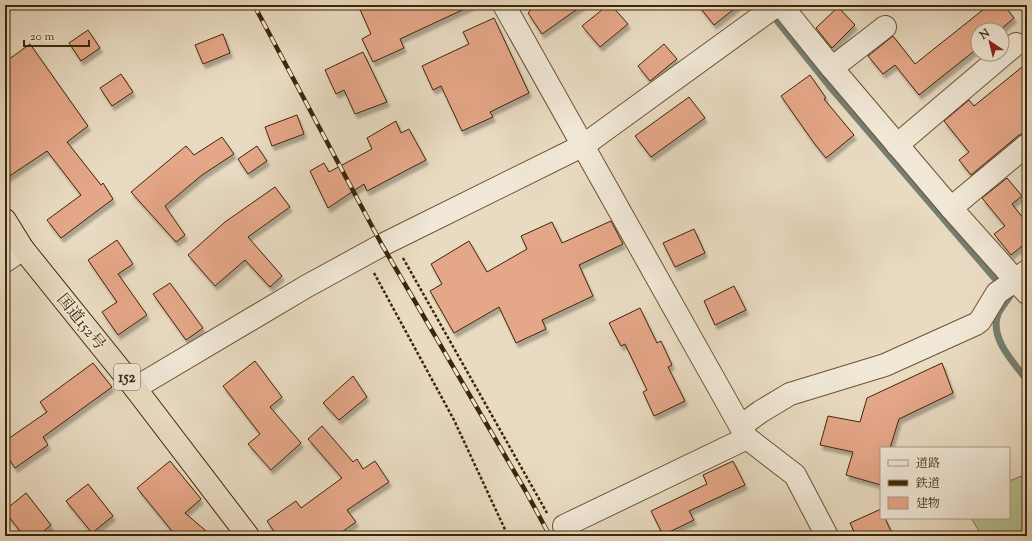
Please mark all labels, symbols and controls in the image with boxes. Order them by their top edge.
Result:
scale bar [24,22,89,48]
north arrow [970,22,1010,62]
text: N [976,25,993,44]
text: 20 m [30,28,55,46]
street label: 国道152号 [50,290,110,356]
road number: 152 [114,364,140,390]
legend [880,447,1010,519]
text: 道路 [916,455,940,473]
text: 鉄道 [915,475,940,493]
text: 建物 [916,495,940,513]

